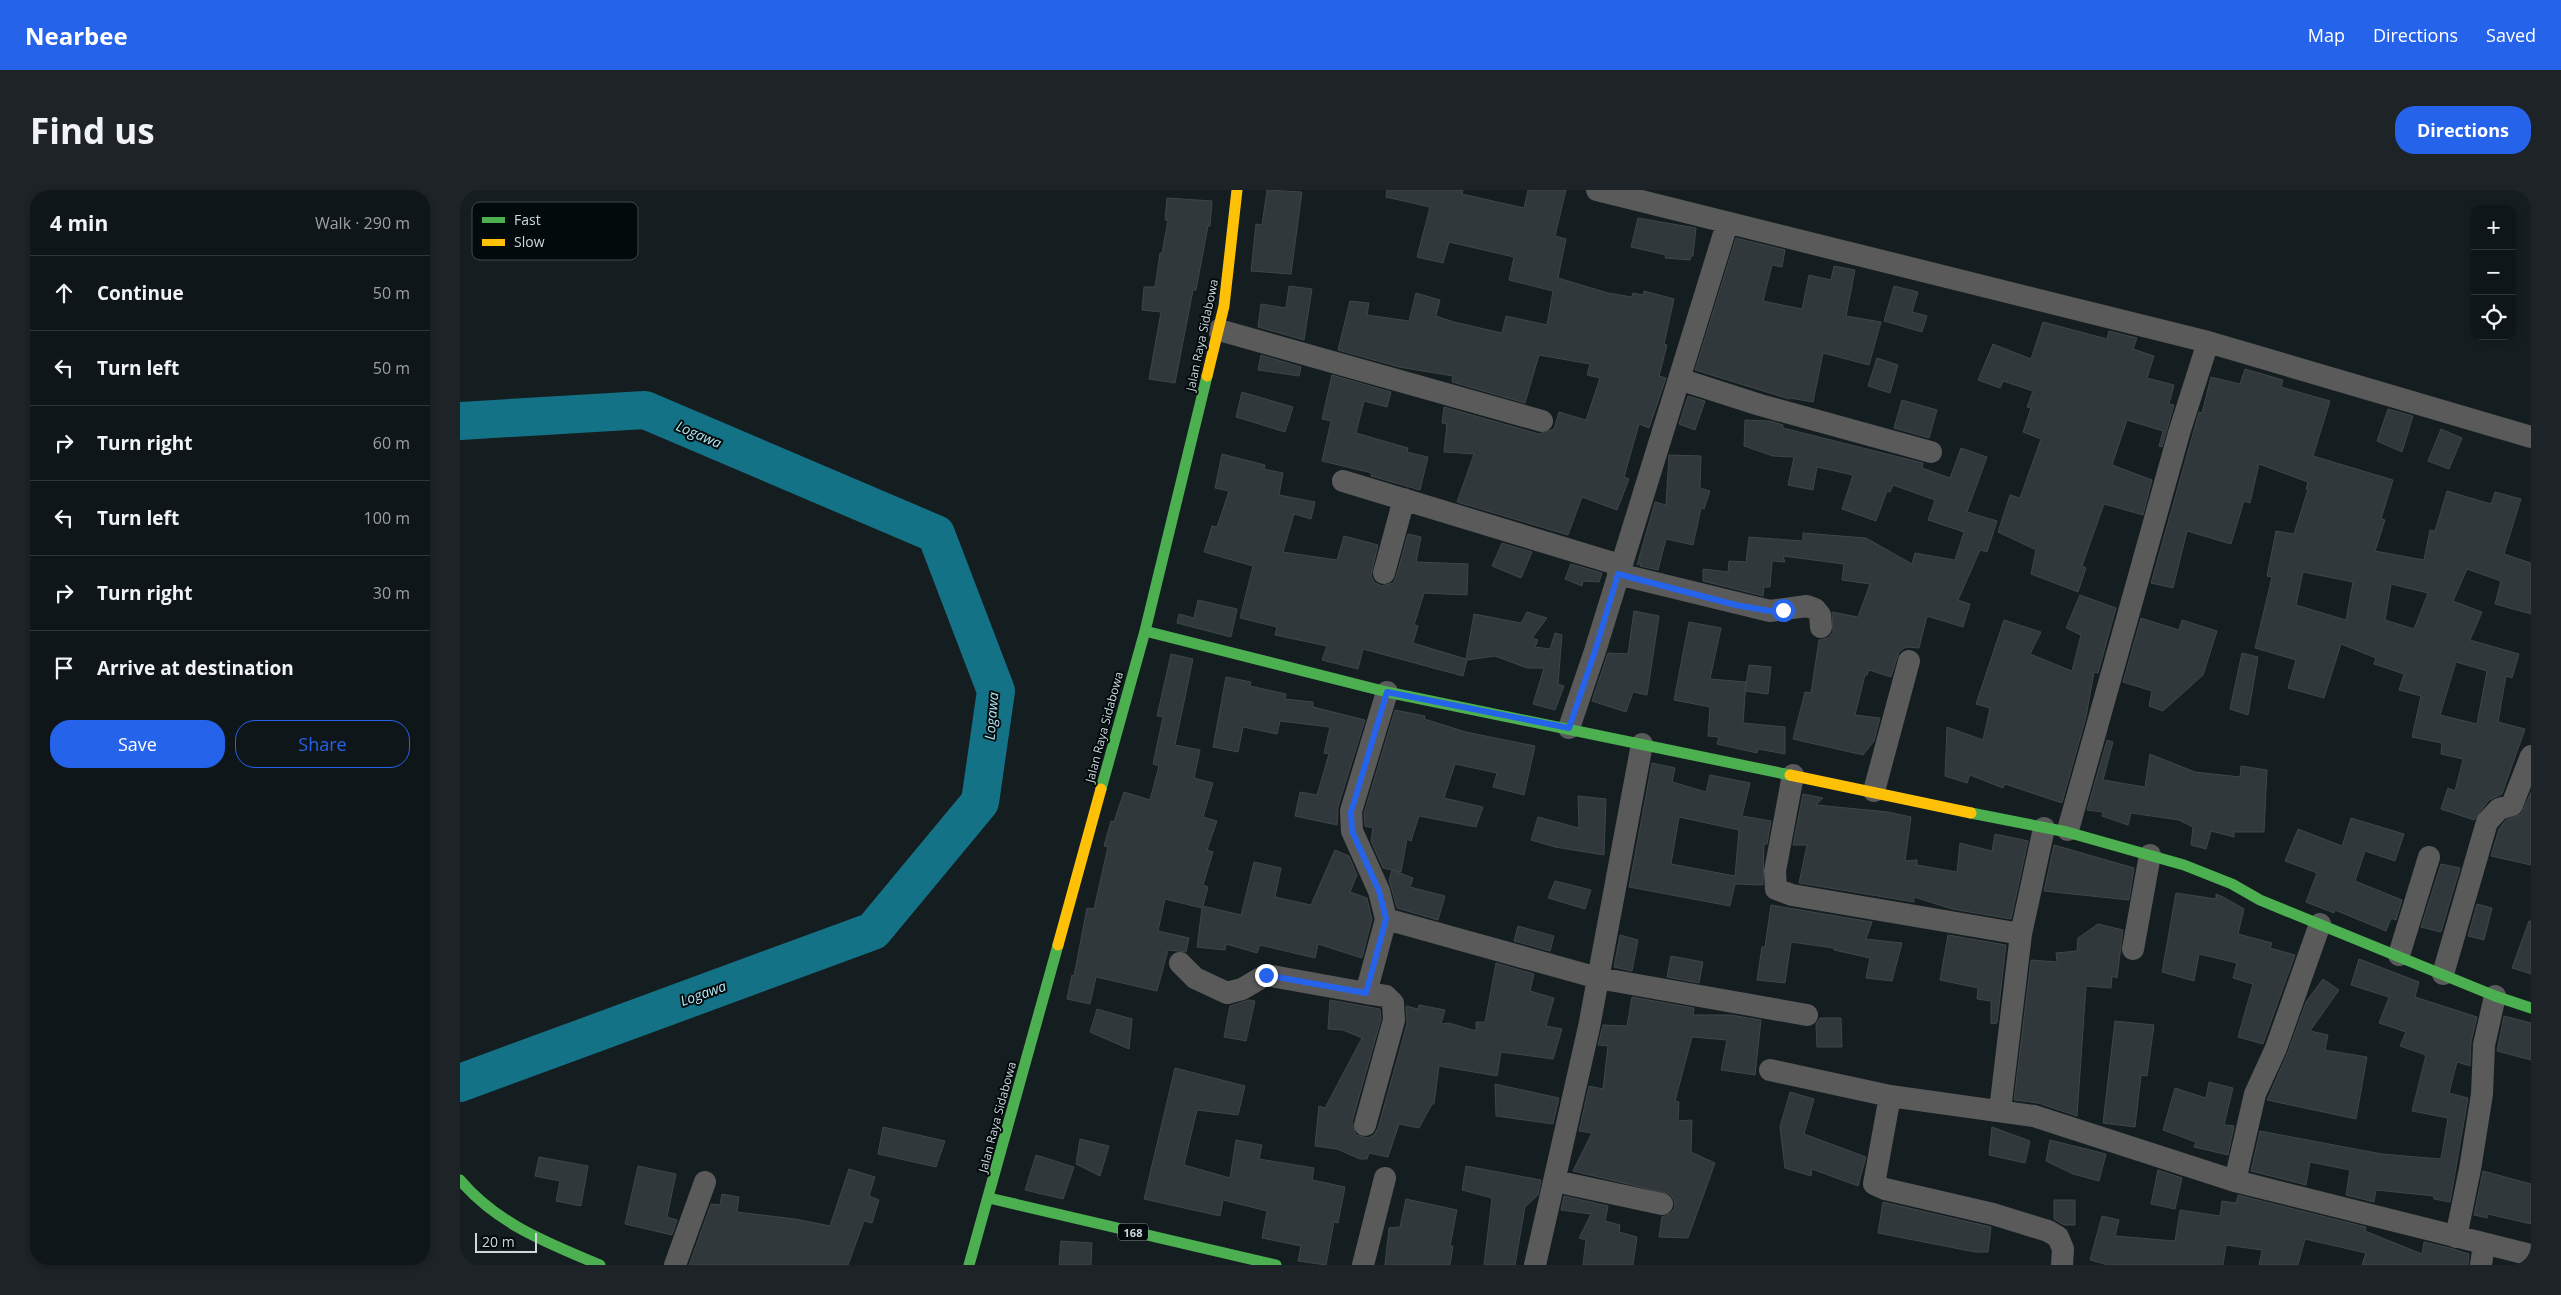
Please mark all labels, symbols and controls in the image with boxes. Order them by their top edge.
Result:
text: Nearbee [25,19,128,52]
text: Map [2308,23,2345,47]
text: Directions [2373,23,2458,47]
text: Saved [2486,23,2536,47]
button: Directions [2395,106,2531,154]
text: Find us [30,107,155,154]
legend [472,202,638,260]
map controls [2471,205,2516,340]
button: + [2471,205,2516,250]
text: 4 min [50,209,108,237]
text: Fast [514,210,541,229]
text: Walk · 290 m [315,212,410,234]
text: Slow [514,232,545,251]
button: − [2471,250,2516,295]
street label: Jalan Raya Sidabowa [1182,277,1222,394]
icon: ahead [50,279,78,307]
text: Continue [97,280,184,306]
text: 50 m [373,282,410,304]
button: locate [2471,295,2516,340]
icon: left [50,354,78,382]
text: Turn left [97,355,179,381]
text: 50 m [373,357,410,379]
water label: Logawa [673,416,725,452]
icon: right [50,429,78,457]
text: Turn right [97,430,192,456]
text: 60 m [373,432,410,454]
icon: left [50,504,78,532]
text: Turn left [97,505,179,531]
text: 100 m [364,507,410,529]
icon: right [50,579,78,607]
text: Turn right [97,580,192,606]
text: 30 m [373,582,410,604]
route start [1772,599,1795,622]
icon: arrive [50,654,78,682]
text: Arrive at destination [97,655,294,681]
street label: Jalan Raya Sidabowa [1081,670,1127,785]
water label: Logawa [979,691,1003,741]
button: Save [50,720,225,768]
button: Share [235,720,410,768]
route end [1255,964,1278,987]
water label: Logawa [677,976,729,1010]
street label: Jalan Raya Sidabowa [974,1060,1020,1175]
road number: 168 [1118,1224,1148,1240]
scale bar [475,1230,538,1253]
text: 20 m [482,1232,515,1251]

